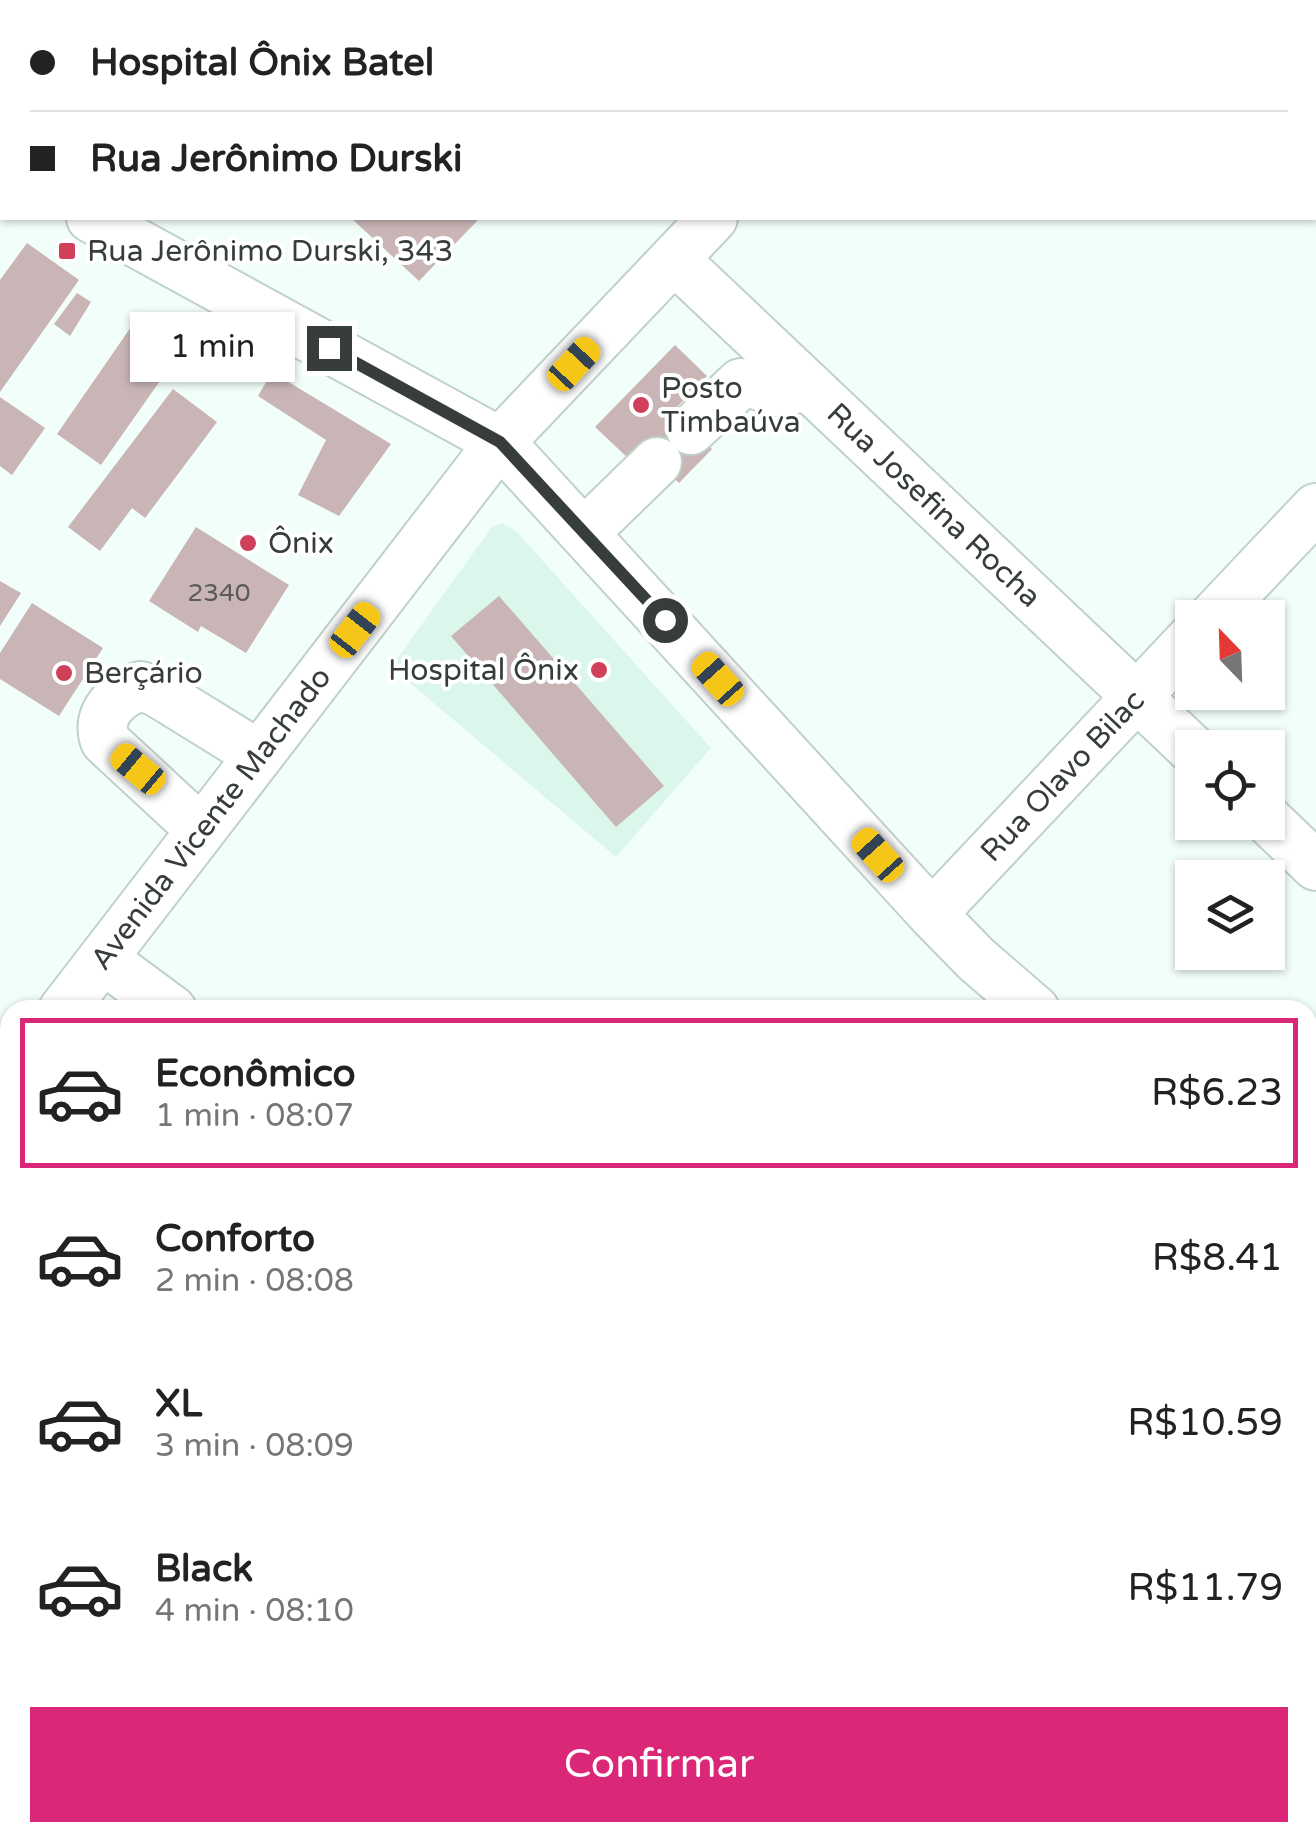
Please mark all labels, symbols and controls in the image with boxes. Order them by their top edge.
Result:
text: Hospital Ônix Batel [90,40,434,86]
text: Rua Jerônimo Durski [90,136,463,182]
place label: Rua Jerônimo Durski, 343 [87,233,453,270]
marker: Rua Jerônimo Durski, 343 [56,240,78,262]
callout: 1 min [129,313,294,383]
route end [307,326,352,371]
text: 1 min [170,328,255,366]
car [543,332,605,396]
place label: Posto Timbaúva [661,370,801,441]
marker: Posto Timbaúva [630,394,652,416]
street label: Rua Josefina Rocha [819,395,1049,615]
place label: Ônix [268,525,334,562]
marker: Ônix [237,532,259,554]
house number: 2340 [188,578,250,608]
car [325,597,385,663]
route start [643,598,688,643]
north arrow [1175,600,1285,710]
map controls [1175,600,1285,970]
car [687,647,749,711]
place label: Hospital Ônix [388,652,579,689]
place label: Berçário [84,655,203,692]
street label: Avenida Vicente Machado [82,659,339,977]
marker: Hospital Ônix [588,659,610,681]
marker: Berçário [53,662,75,684]
street label: Rua Olavo Bilac [972,682,1152,869]
button: locate [1175,730,1285,840]
car [105,738,171,800]
car [847,823,909,887]
button: layers [1175,860,1285,970]
icon: car [35,1048,125,1138]
text: Econômico [155,1051,356,1097]
text: R$6.23 [1151,1070,1283,1116]
text: 1 min · 08:07 [155,1097,354,1135]
icon: car [35,1213,125,1303]
text: Conforto [155,1216,315,1262]
text: R$8.41 [1152,1235,1283,1281]
text: 2 min · 08:08 [155,1262,354,1300]
icon: car [35,1378,125,1468]
text: XL [155,1381,202,1427]
text: R$10.59 [1127,1400,1283,1446]
text: 3 min · 08:09 [155,1427,354,1465]
icon: car [35,1543,125,1633]
text: Black [155,1546,253,1592]
text: R$11.79 [1128,1565,1283,1611]
text: 4 min · 08:10 [155,1592,354,1630]
button: Confirmar [30,1707,1288,1822]

